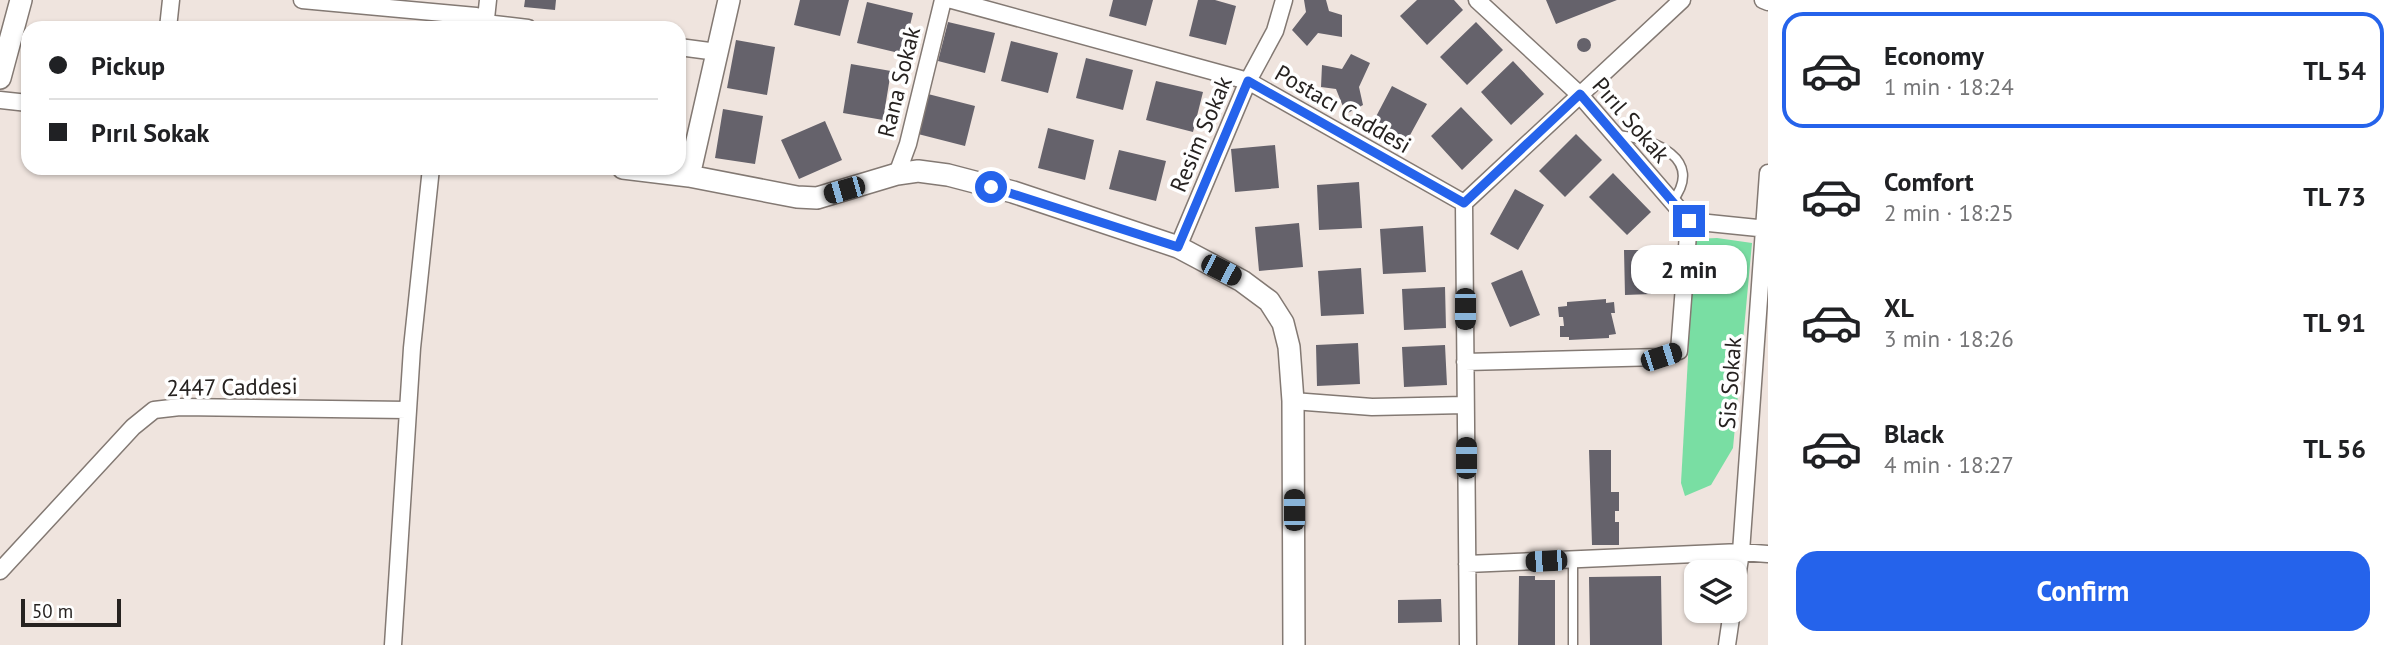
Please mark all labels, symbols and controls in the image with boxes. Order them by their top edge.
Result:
street label: Rana Sokak [871,24,926,140]
icon: car [1800,39,1863,102]
text: Economy [1884,39,1984,72]
text: Pickup [91,49,165,82]
text: TL 54 [2303,54,2366,87]
street label: Postacı Caddesi [1270,58,1416,159]
street label: Pırıl Sokak [1586,71,1676,168]
street label: Resim Sokak [1163,72,1238,196]
text: 1 min · 18:24 [1884,72,2014,101]
text: Pırıl Sokak [91,116,209,149]
icon: car [1800,165,1863,228]
text: Comfort [1884,165,1974,198]
route start [975,171,1007,203]
car [821,174,868,206]
text: TL 73 [2303,180,2366,213]
text: 2 min · 18:25 [1884,198,2014,227]
route end [1673,205,1705,237]
callout: 2 min [1631,246,1747,294]
car [1198,251,1245,289]
text: 2 min [1661,255,1717,284]
car [1455,288,1476,330]
icon: car [1800,291,1863,354]
text: XL [1884,291,1914,324]
text: TL 91 [2303,306,2366,339]
text: 3 min · 18:26 [1884,324,2014,353]
street label: Sis Sokak [1712,336,1747,430]
car [1638,341,1685,373]
street label: 2447 Caddesi [166,371,298,402]
icon: car [1800,417,1863,480]
text: Black [1884,417,1944,450]
text: TL 56 [2303,432,2366,465]
car [1456,437,1477,479]
text: 4 min · 18:27 [1884,450,2014,479]
car [1284,489,1305,531]
car [1525,549,1568,573]
button: Confirm [1796,551,2370,631]
map controls [1684,560,1747,623]
button: layers [1684,560,1747,623]
scale bar [21,596,121,628]
text: 50 m [32,599,73,623]

